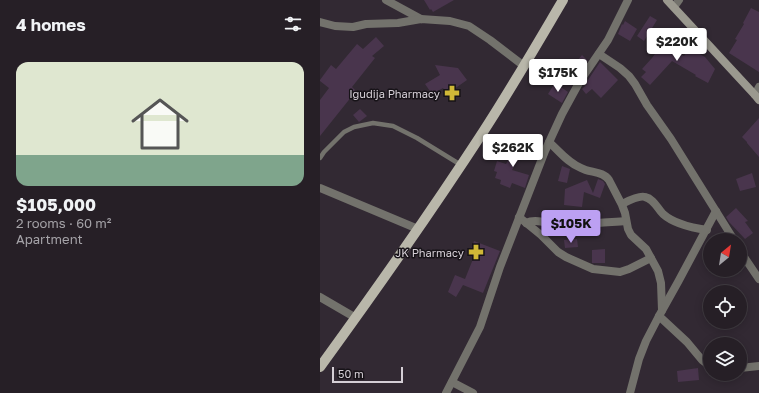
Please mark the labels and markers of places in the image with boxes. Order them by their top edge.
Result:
pin: $220K [649,28,705,62]
pin: $175K [530,59,586,93]
pharmacy icon: Igudija Pharmacy [443,84,461,102]
place label: Igudija Pharmacy [349,87,440,100]
pin: $262K [485,134,541,168]
pin: $105K [543,210,599,244]
pharmacy icon: JK Pharmacy [467,243,485,261]
place label: JK Pharmacy [395,246,464,259]

